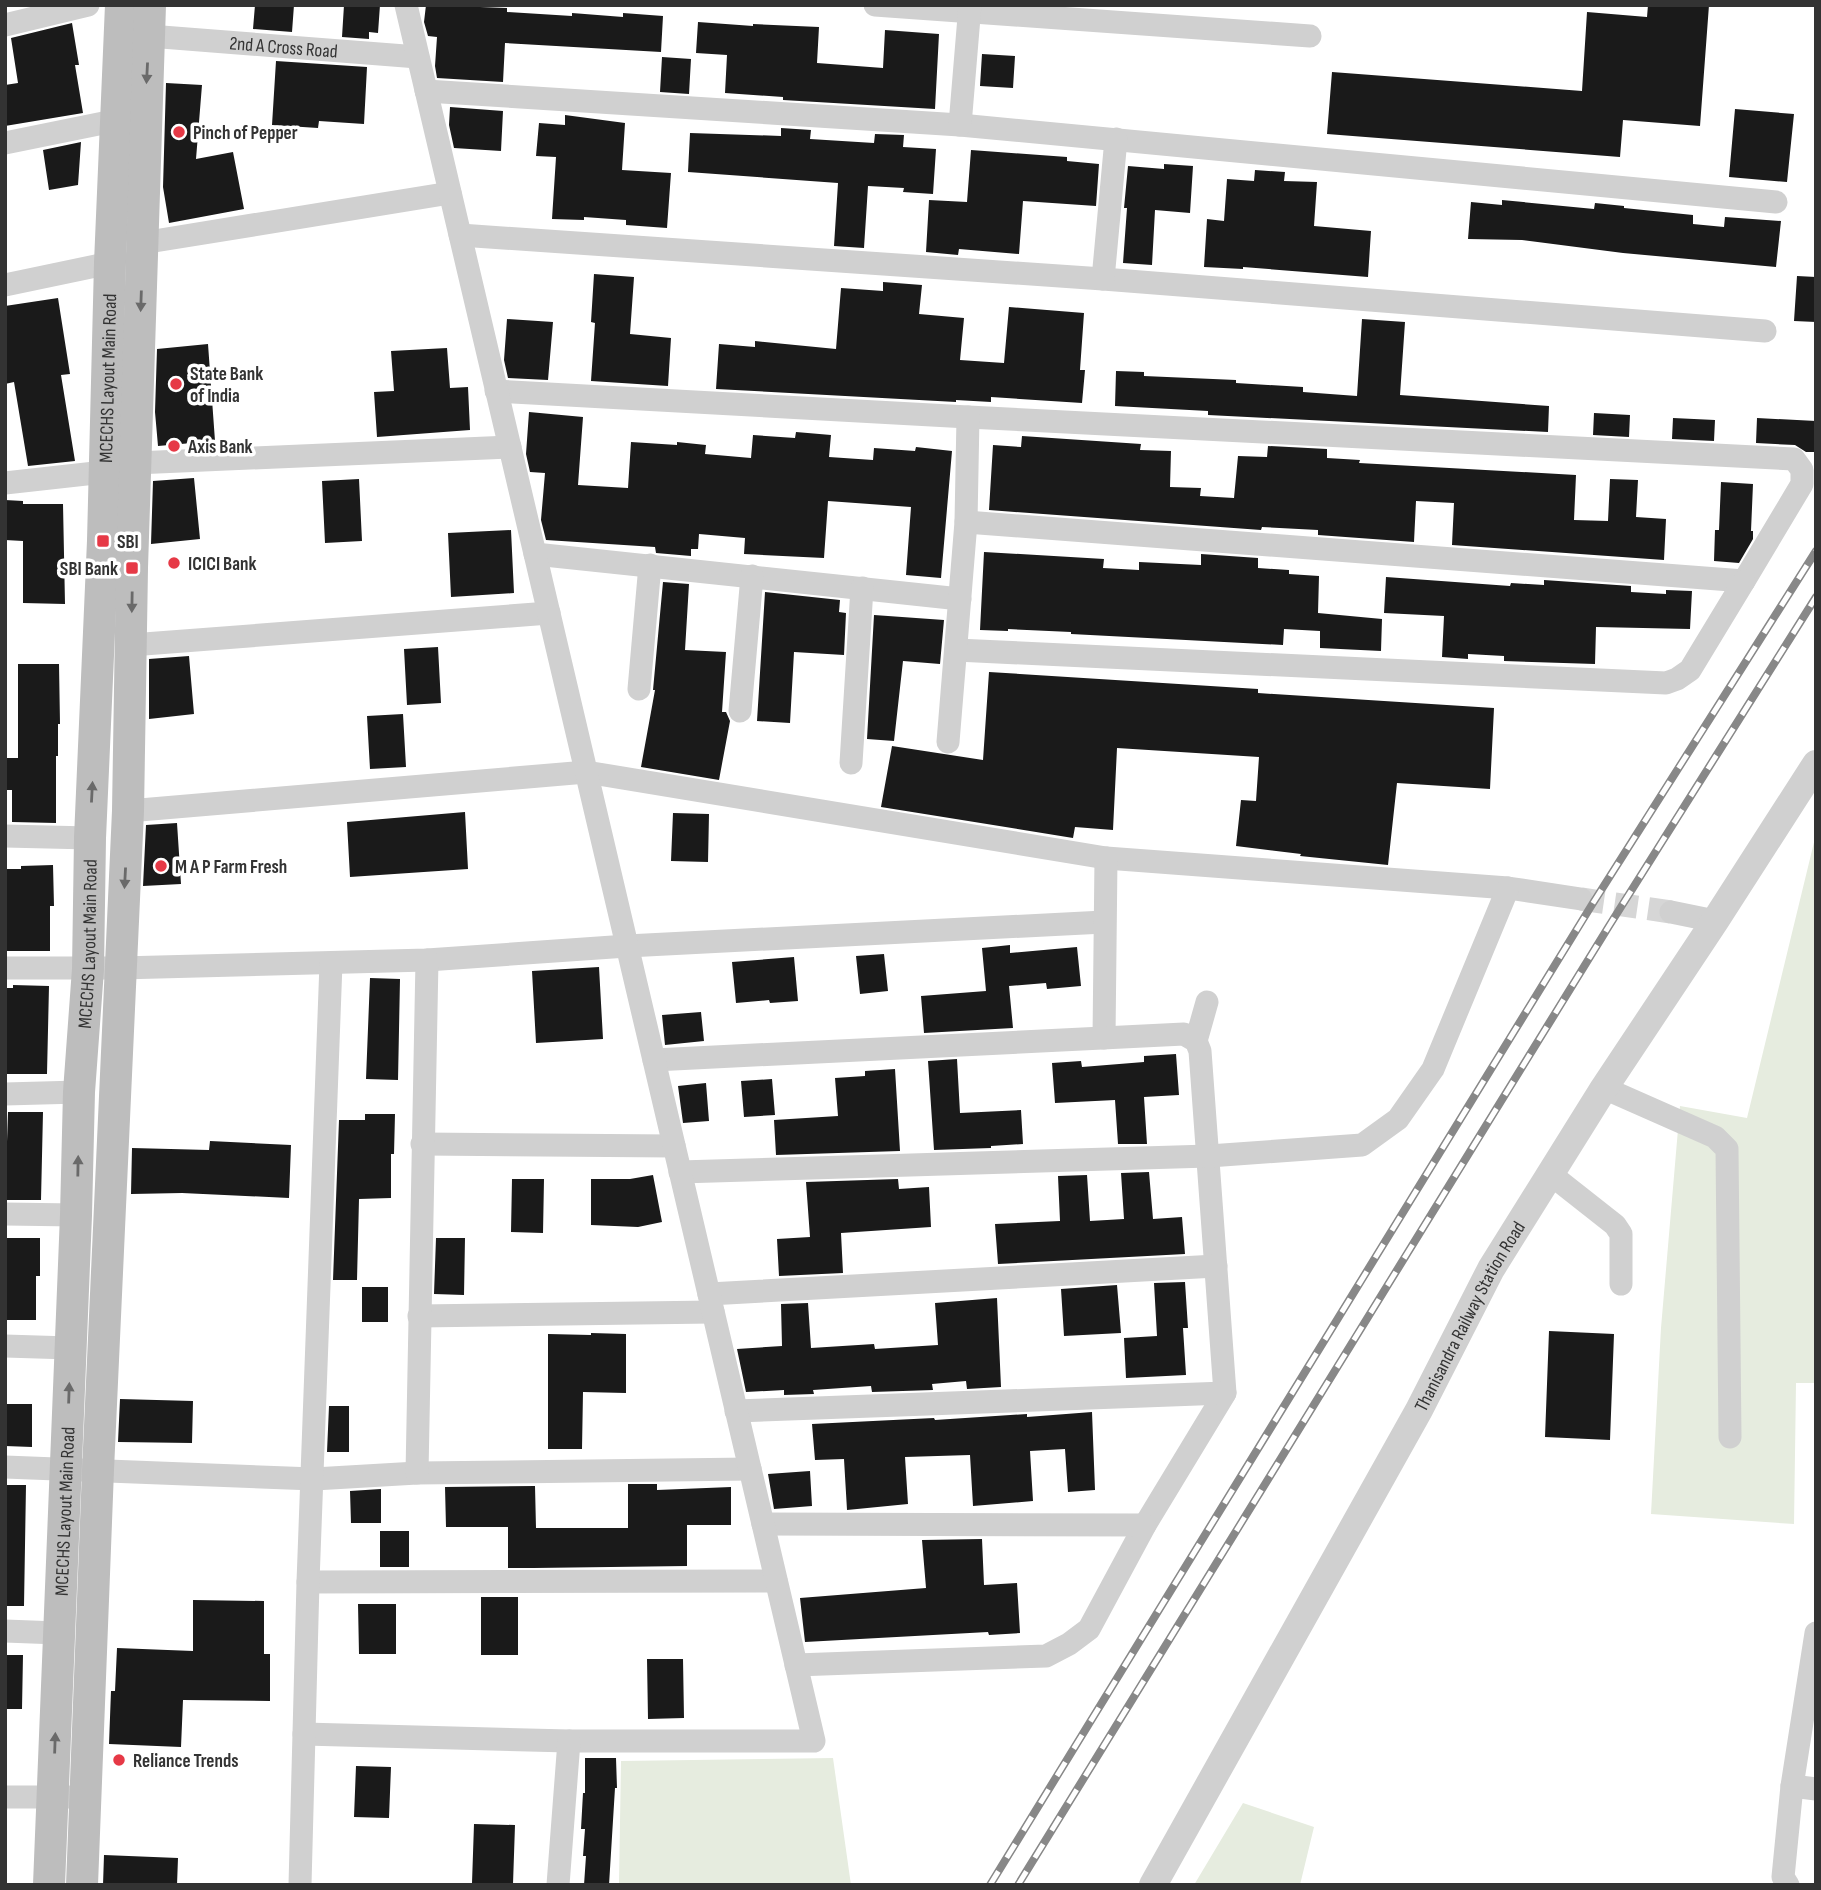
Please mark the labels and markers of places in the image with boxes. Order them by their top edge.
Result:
place label: Pinch of Pepper [193,122,298,145]
marker: Pinch of Pepper [171,124,187,140]
place label: State Bank of India [190,363,263,408]
marker: State Bank of India [168,376,184,392]
place label: Axis Bank [187,436,253,459]
marker: Axis Bank [166,438,182,454]
place label: SBI [117,531,139,554]
marker: SBI [95,533,111,549]
place label: ICICI Bank [188,553,256,576]
marker: ICICI Bank [166,555,182,571]
place label: SBI Bank [60,558,118,581]
marker: SBI Bank [124,560,140,576]
place label: M A P Farm Fresh [175,856,287,879]
marker: M A P Farm Fresh [153,858,169,874]
place label: Reliance Trends [133,1750,238,1773]
marker: Reliance Trends [111,1752,127,1768]

